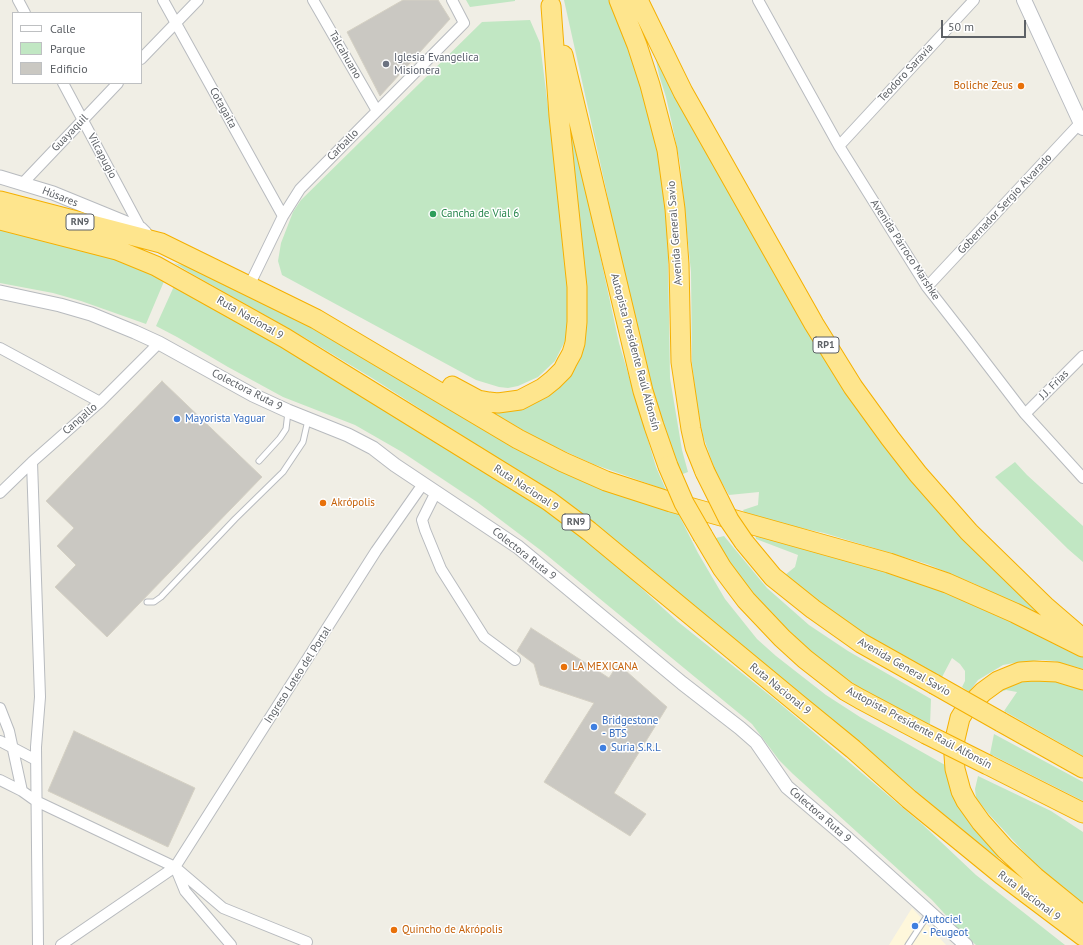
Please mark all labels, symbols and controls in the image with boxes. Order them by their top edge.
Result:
legend [12,12,142,84]
scale bar [943,12,1028,38]
text: 50 m [948,19,974,34]
text: Calle [50,21,76,36]
street label: Talcahuano [326,29,364,81]
text: Parque [50,41,85,56]
street label: Teodoro Saravia [876,41,936,105]
place label: Iglesia Evangelica Misionera [394,51,479,77]
marker: Iglesia Evangelica Misionera [381,59,391,69]
text: Edificio [50,61,88,76]
place label: Boliche Zeus [953,79,1013,93]
marker: Boliche Zeus [1016,81,1026,91]
street label: Cotagaita [206,85,240,131]
street label: Guayaquil [49,112,91,154]
street label: Carballo [325,127,361,163]
street label: Vilcapugio [85,131,119,181]
street label: Gobernador Sergio Alvarado [955,151,1055,257]
street label: Avenida General Savio [665,180,685,286]
street label: Húsares [40,184,80,210]
street label: Avenida Párroco Marshke [867,197,943,303]
place label: Cancha de Vial 6 [441,207,519,221]
marker: Cancha de Vial 6 [428,209,438,219]
road number: RN9 [66,214,94,230]
street label: Autopista Presidente Raúl Alfonsín [608,272,662,432]
street label: Ruta Nacional 9 [214,294,286,342]
road number: RP1 [813,337,839,353]
street label: Colectora Ruta 9 [209,367,285,413]
street label: J.J. Frias [1036,367,1072,403]
street label: Cangallo [60,400,100,438]
place label: Mayorista Yaguar [185,412,265,426]
marker: Mayorista Yaguar [172,414,182,424]
street label: Ruta Nacional 9 [491,462,561,514]
place label: Akrópolis [331,496,375,510]
marker: Akrópolis [318,498,328,508]
road number: RN9 [562,514,590,530]
street label: Colectora Ruta 9 [489,525,559,583]
street label: Ingreso Loteo del Portal [262,624,334,726]
street label: Avenida General Savio [855,635,953,699]
place label: LA MEXICANA [572,660,638,674]
street label: Ruta Nacional 9 [747,660,813,718]
marker: LA MEXICANA [559,662,569,672]
street label: Autopista Presidente Raúl Alfonsín [844,684,994,772]
place label: Bridgestone - BTS [602,714,658,740]
marker: Bridgestone - BTS [589,722,599,732]
place label: Suria S.R.L [611,741,661,755]
marker: Suria S.R.L [598,743,608,753]
street label: Colectora Ruta 9 [786,785,854,845]
street label: Ruta Nacional 9 [995,868,1063,924]
place label: Autociel - Peugeot [923,913,968,939]
marker: Autociel - Peugeot [910,921,920,931]
place label: Quincho de Akrópolis [402,923,503,937]
marker: Quincho de Akrópolis [389,925,399,935]

